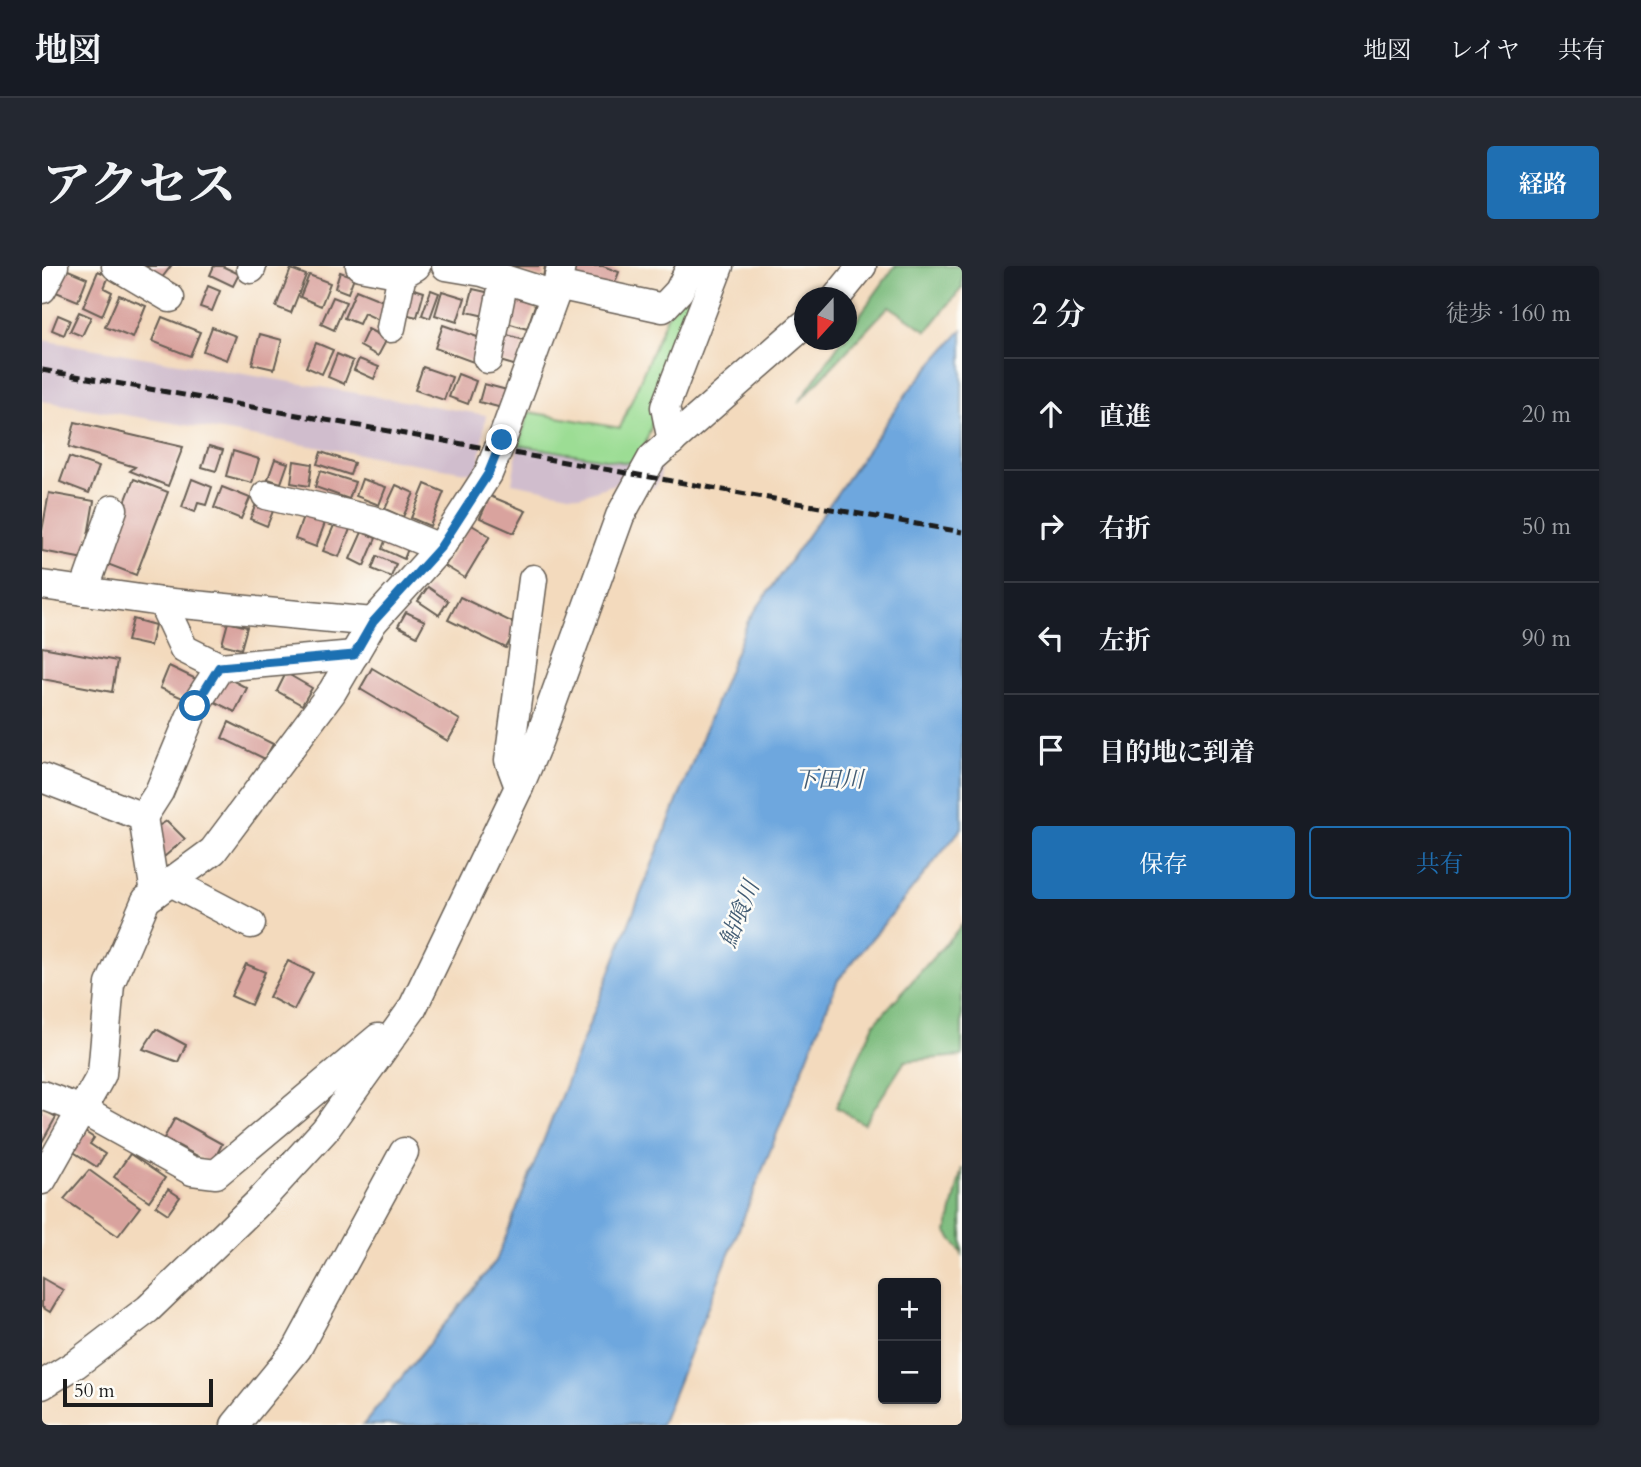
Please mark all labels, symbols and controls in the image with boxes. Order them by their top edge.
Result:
text: 地図 [35,28,101,73]
text: 地図 [1363,34,1411,67]
text: レイヤ [1449,34,1520,67]
text: 共有 [1558,34,1606,67]
button: 経路 [1487,146,1599,219]
text: アクセス [42,152,237,219]
north arrow [794,287,857,350]
text: 2 分 [1032,294,1085,335]
text: 徒歩 · 160 m [1446,298,1571,329]
icon: ahead [1032,395,1070,433]
text: 直進 [1099,399,1151,434]
text: 20 m [1522,399,1571,430]
route end [486,424,517,455]
icon: right [1032,507,1070,545]
text: 右折 [1099,511,1151,546]
text: 50 m [1522,511,1571,542]
icon: left [1032,619,1070,657]
text: 左折 [1099,623,1151,658]
text: 90 m [1522,623,1571,654]
route start [179,690,210,721]
icon: arrive [1032,731,1070,769]
text: 目的地に到着 [1099,735,1255,770]
water label: 下田川 [795,764,867,795]
button: 保存 [1032,826,1295,899]
button: 共有 [1309,826,1571,899]
water label: 鮎喰川 [712,874,768,952]
map controls [878,1278,941,1404]
button: + [878,1278,941,1341]
button: − [878,1341,941,1404]
scale bar [63,1376,214,1408]
text: 50 m [74,1378,115,1404]

